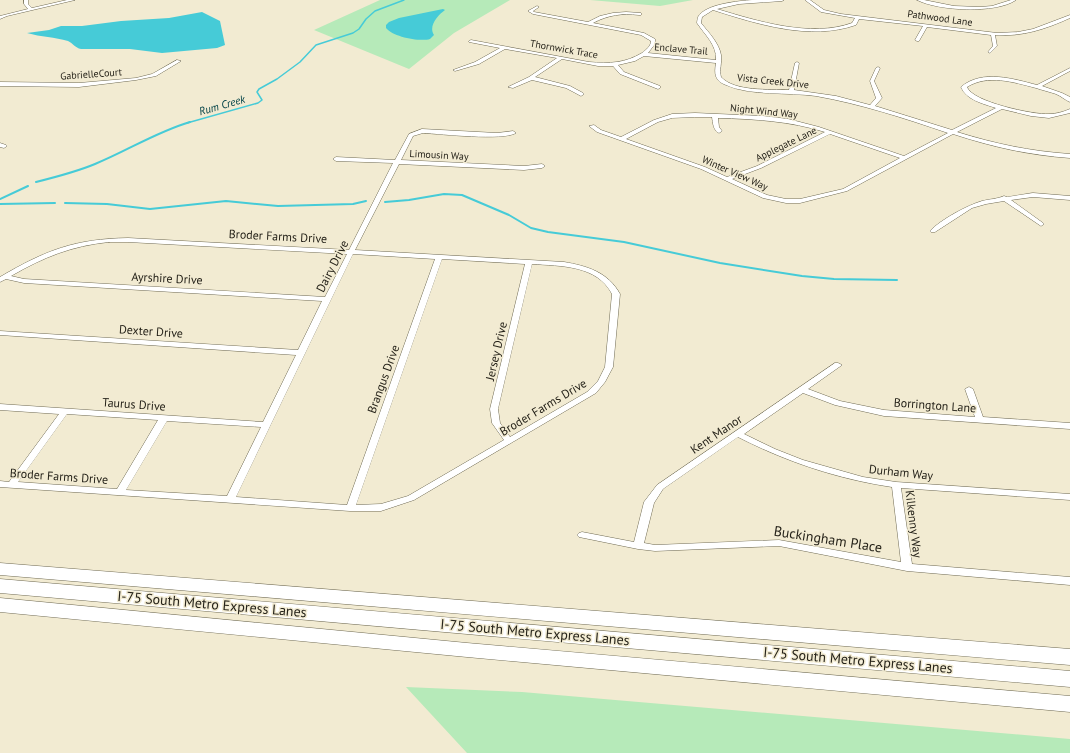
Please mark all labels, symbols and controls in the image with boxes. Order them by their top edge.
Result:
street label: Pathwood Lane [907,7,973,29]
street label: Thornwick Trace [529,37,599,61]
street label: Enclave Trail [654,40,708,58]
street label: GabrielleCourt [60,65,123,83]
street label: Vista Creek Drive [735,71,810,91]
water label: Rum Creek [197,91,248,118]
street label: Night Wind Way [730,101,799,121]
street label: Applegate Lane [753,124,819,164]
street label: Limousin Way [409,147,469,163]
street label: Winter View Way [700,153,770,194]
street label: Broder Farms Drive [228,226,328,246]
street label: Dairy Drive [313,237,351,295]
street label: Ayrshire Drive [131,269,203,287]
street label: Jersey Drive [482,320,510,383]
street label: Dexter Drive [119,321,183,341]
street label: Brangus Drive [364,343,402,415]
street label: Broder Farms Drive [497,375,589,439]
street label: Taurus Drive [102,394,166,414]
street label: Borrington Lane [893,395,977,415]
street label: Kent Manor [687,411,745,457]
street label: Durham Way [868,461,934,483]
street label: Broder Farms Drive [9,465,109,487]
street label: Kilkenny Way [902,489,926,559]
street label: Buckingham Place [773,522,883,556]
street label: I-75 South Metro Express Lanes [117,587,307,621]
street label: I-75 South Metro Express Lanes [440,615,630,649]
street label: I-75 South Metro Express Lanes [763,643,953,677]

